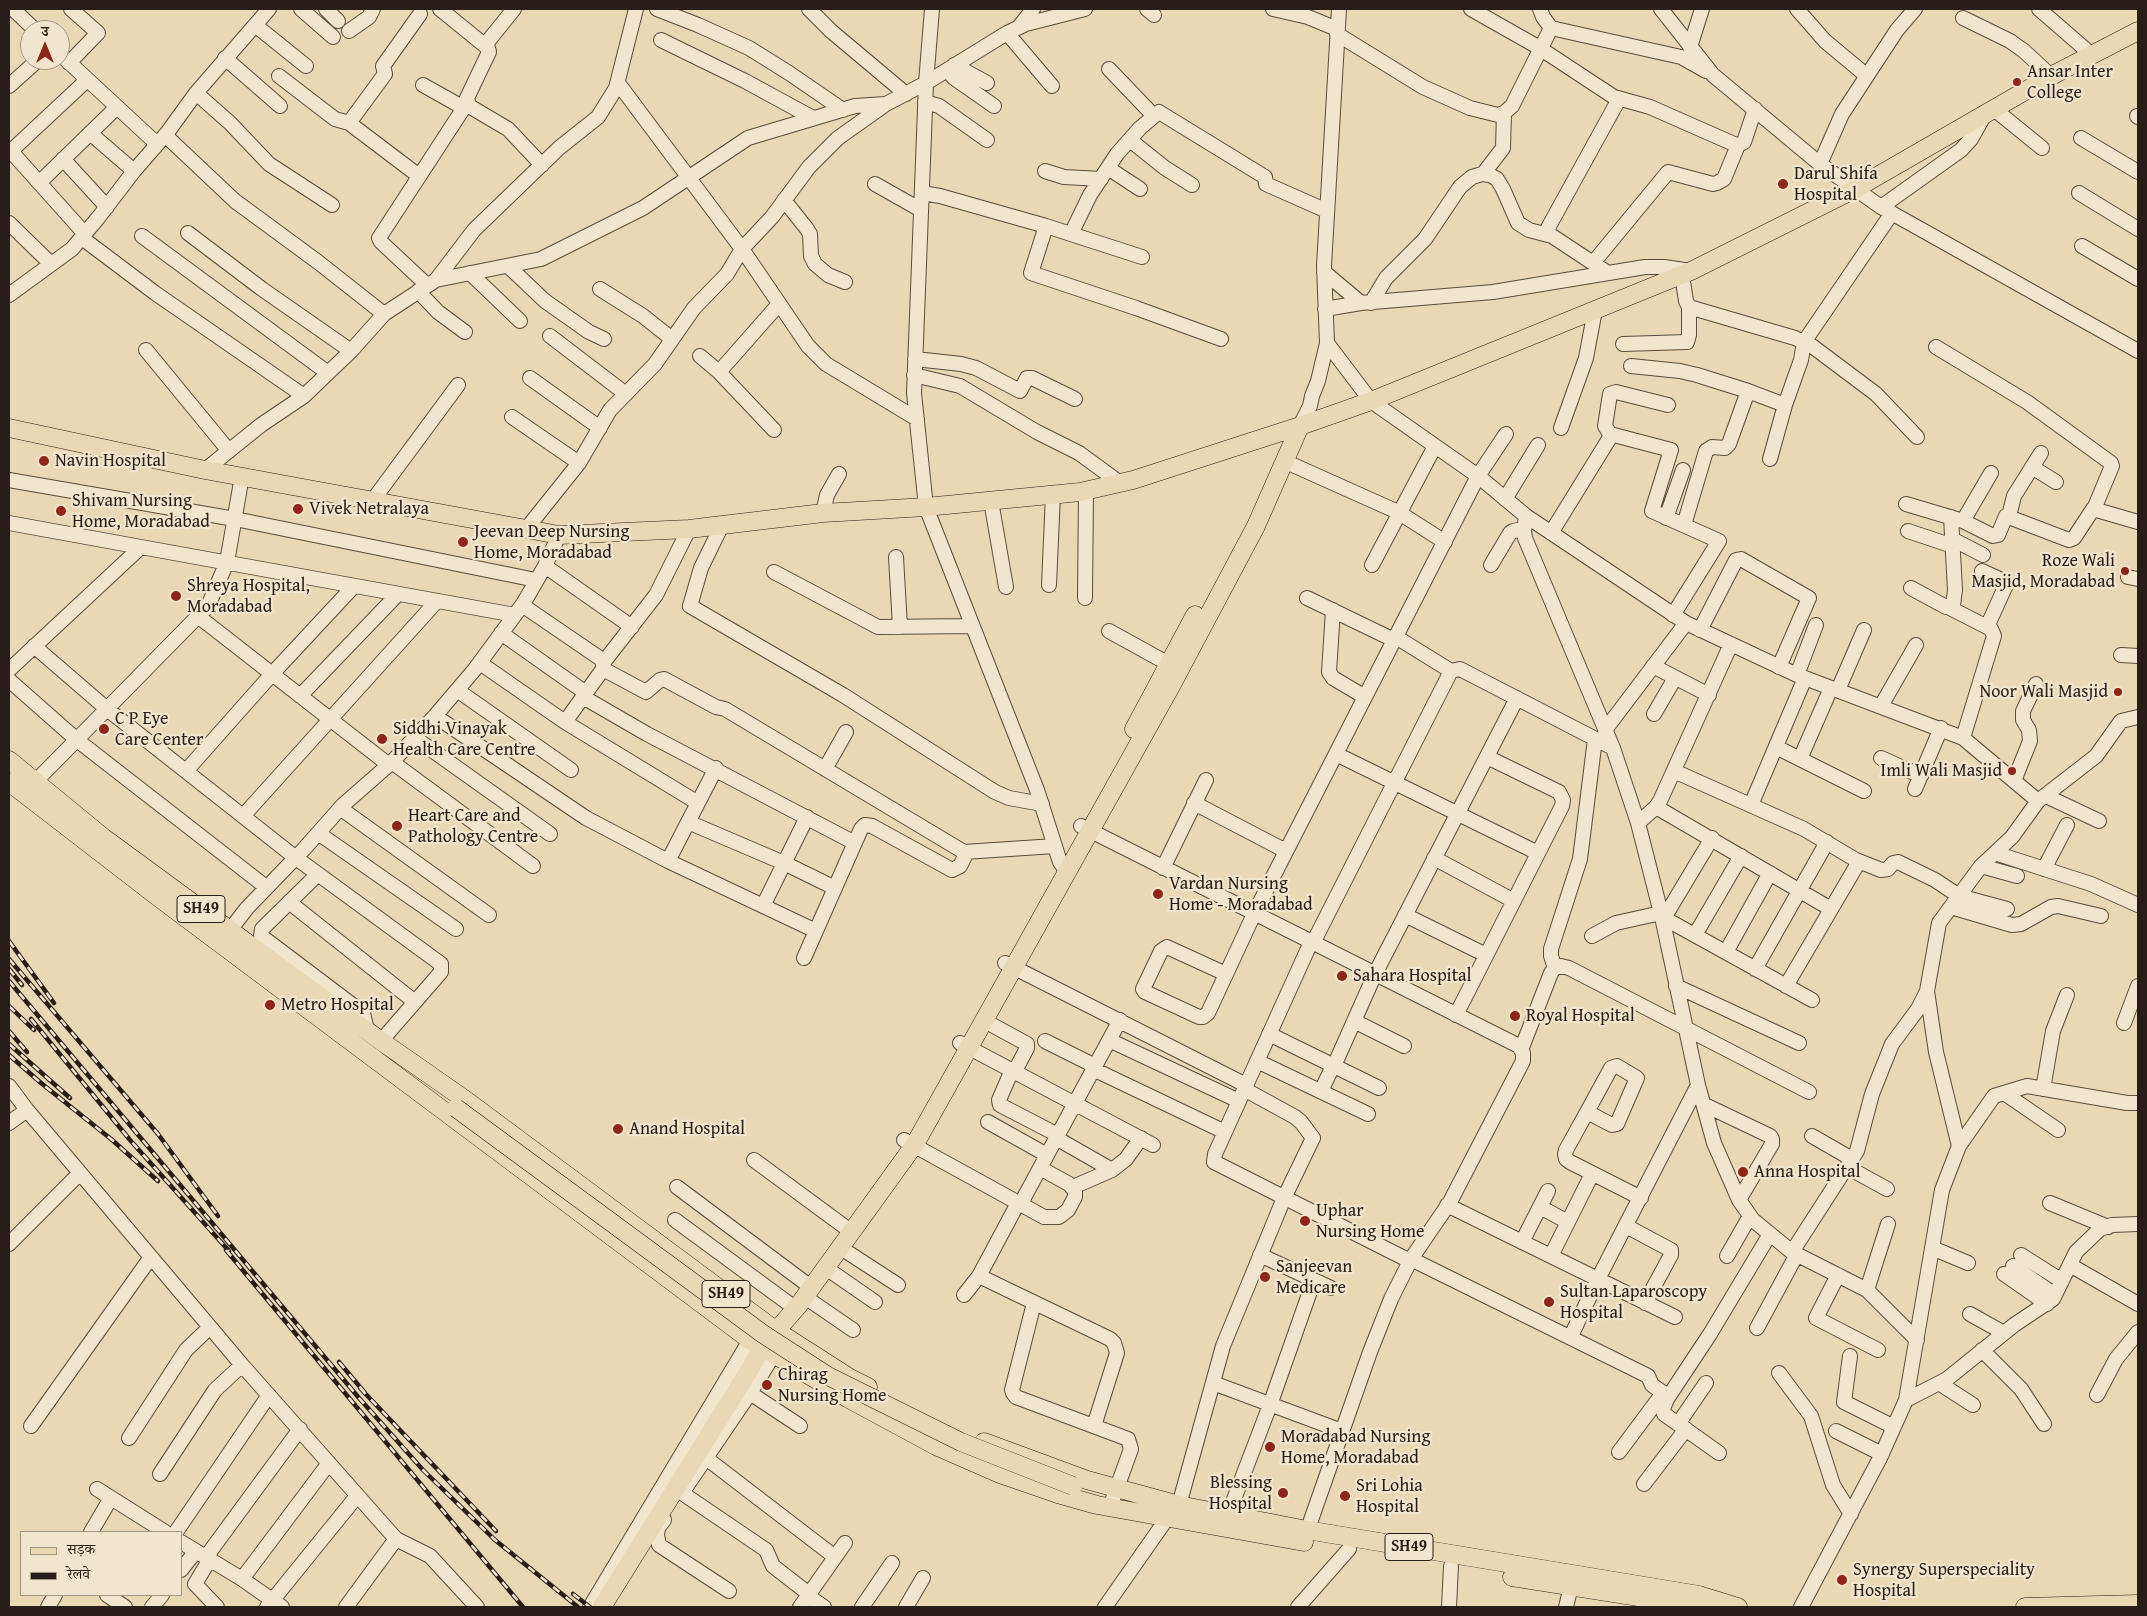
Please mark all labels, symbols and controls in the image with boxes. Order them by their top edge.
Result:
north arrow [20,20,70,70]
text: उ [41,21,49,41]
place label: Ansar Inter College [2027,61,2113,104]
marker: Ansar Inter College [2011,76,2023,88]
place label: Darul Shifa Hospital [1794,163,1878,205]
marker: Darul Shifa Hospital [1776,177,1790,191]
place label: Navin Hospital [55,450,166,472]
marker: Navin Hospital [37,454,51,468]
place label: Shivam Nursing Home, Moradabad [72,490,210,532]
place label: Vivek Netralaya [309,498,429,520]
marker: Vivek Netralaya [291,502,305,516]
marker: Shivam Nursing Home, Moradabad [54,504,68,518]
place label: Jeevan Deep Nursing Home, Moradabad [474,521,629,564]
marker: Jeevan Deep Nursing Home, Moradabad [456,535,470,549]
place label: Roze Wali Masjid, Moradabad [1972,550,2115,592]
marker: Roze Wali Masjid, Moradabad [2119,565,2131,577]
place label: Shreya Hospital, Moradabad [187,575,310,618]
marker: Shreya Hospital, Moradabad [169,589,183,603]
place label: Noor Wali Masjid [1979,681,2108,703]
marker: Noor Wali Masjid [2112,686,2124,698]
place label: C P Eye Care Center [115,708,203,751]
place label: Siddhi Vinayak Health Care Centre [393,718,536,761]
marker: C P Eye Care Center [97,722,111,736]
marker: Siddhi Vinayak Health Care Centre [375,732,389,746]
place label: Imli Wali Masjid [1881,760,2002,782]
marker: Imli Wali Masjid [2006,765,2018,777]
place label: Heart Care and Pathology Centre [408,805,538,848]
marker: Heart Care and Pathology Centre [390,819,404,833]
place label: Vardan Nursing Home - Moradabad [1169,873,1313,916]
marker: Vardan Nursing Home - Moradabad [1151,887,1165,901]
road number: SH49 [177,896,225,922]
place label: Sahara Hospital [1353,965,1472,987]
marker: Sahara Hospital [1335,969,1349,983]
place label: Metro Hospital [281,994,394,1016]
marker: Metro Hospital [263,998,277,1012]
place label: Royal Hospital [1526,1005,1635,1027]
marker: Royal Hospital [1508,1009,1522,1023]
place label: Anand Hospital [629,1118,745,1140]
marker: Anand Hospital [611,1122,625,1136]
place label: Anna Hospital [1754,1161,1861,1183]
marker: Anna Hospital [1736,1165,1750,1179]
place label: Uphar Nursing Home [1316,1200,1424,1242]
marker: Uphar Nursing Home [1298,1214,1312,1228]
place label: Sanjeevan Medicare [1276,1256,1352,1298]
marker: Sanjeevan Medicare [1258,1270,1272,1284]
road number: SH49 [702,1280,750,1308]
place label: Sultan Laparoscopy Hospital [1560,1281,1707,1324]
marker: Sultan Laparoscopy Hospital [1542,1295,1556,1309]
place label: Chirag Nursing Home [778,1364,886,1406]
marker: Chirag Nursing Home [760,1378,774,1392]
place label: Moradabad Nursing Home, Moradabad [1281,1426,1430,1468]
marker: Moradabad Nursing Home, Moradabad [1263,1440,1277,1454]
place label: Blessing Hospital [1209,1472,1272,1515]
place label: Sri Lohia Hospital [1356,1475,1423,1518]
marker: Blessing Hospital [1276,1486,1290,1500]
marker: Sri Lohia Hospital [1338,1489,1352,1503]
legend [20,1531,182,1596]
road number: SH49 [1385,1534,1433,1560]
text: सड़क [67,1538,95,1559]
place label: Synergy Superspeciality Hospital [1853,1559,2035,1602]
text: रेलवे [67,1563,90,1584]
marker: Synergy Superspeciality Hospital [1835,1573,1849,1587]

